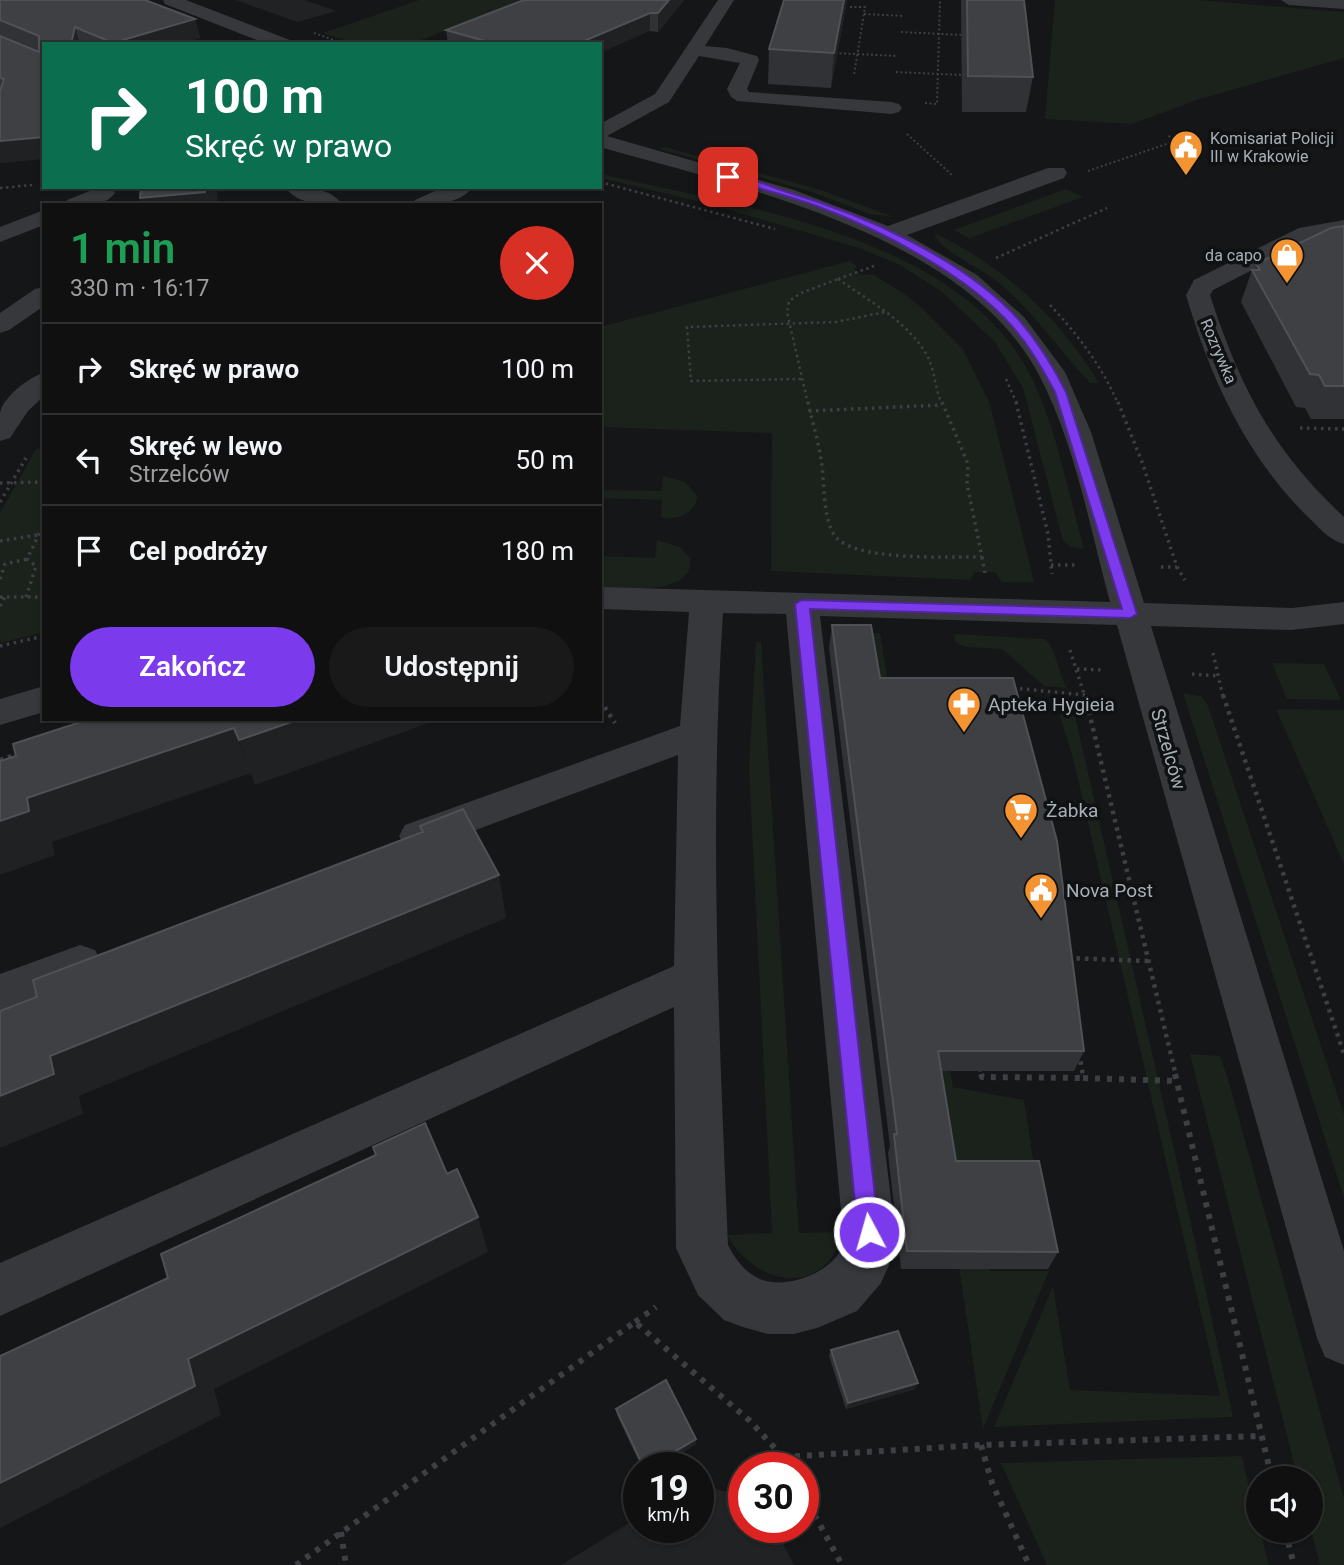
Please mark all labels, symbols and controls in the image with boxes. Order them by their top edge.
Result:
text: 100 m [185,68,324,125]
icon: right [70,70,161,161]
text: Skręć w prawo [185,127,392,165]
public building icon: Komisariat Policji III w Krakowie [1167,128,1205,177]
place label: Komisariat Policji III w Krakowie [1210,129,1334,166]
pin [698,147,758,207]
icon: arrive [709,158,747,196]
text: 1 min [70,224,175,273]
button: close [500,226,574,300]
shop icon: da capo [1268,236,1306,285]
place label: da capo [1205,246,1262,265]
text: 330 m · 16:17 [70,275,209,302]
street label: Rozrywka [1196,316,1241,387]
icon: right [70,350,108,388]
text: Skręć w prawo [129,354,299,384]
text: 100 m [501,354,574,384]
text: Skręć w lewo [129,431,282,461]
icon: left [70,441,108,479]
text: 50 m [516,445,574,475]
text: Strzelców [129,461,229,488]
icon: arrive [70,532,108,570]
text: Cel podróży [129,536,267,566]
text: 180 m [501,536,574,566]
button: Zakończ [70,627,315,707]
button: Udostępnij [329,627,574,707]
pharmacy icon: Apteka Hygieia [945,685,983,734]
place label: Apteka Hygieia [988,693,1115,716]
street label: Strzelców [1146,706,1191,792]
supermarket icon: Żabka [1002,791,1040,840]
place label: Żabka [1046,799,1098,822]
public building icon: Nova Post [1022,871,1060,920]
place label: Nova Post [1066,879,1153,902]
position arrow [832,1195,906,1269]
speed limit sign: 30 [728,1452,819,1543]
map controls [1246,1466,1323,1543]
button: sound [1246,1466,1323,1543]
text: 19 [648,1468,689,1509]
text: km/h [647,1504,690,1525]

